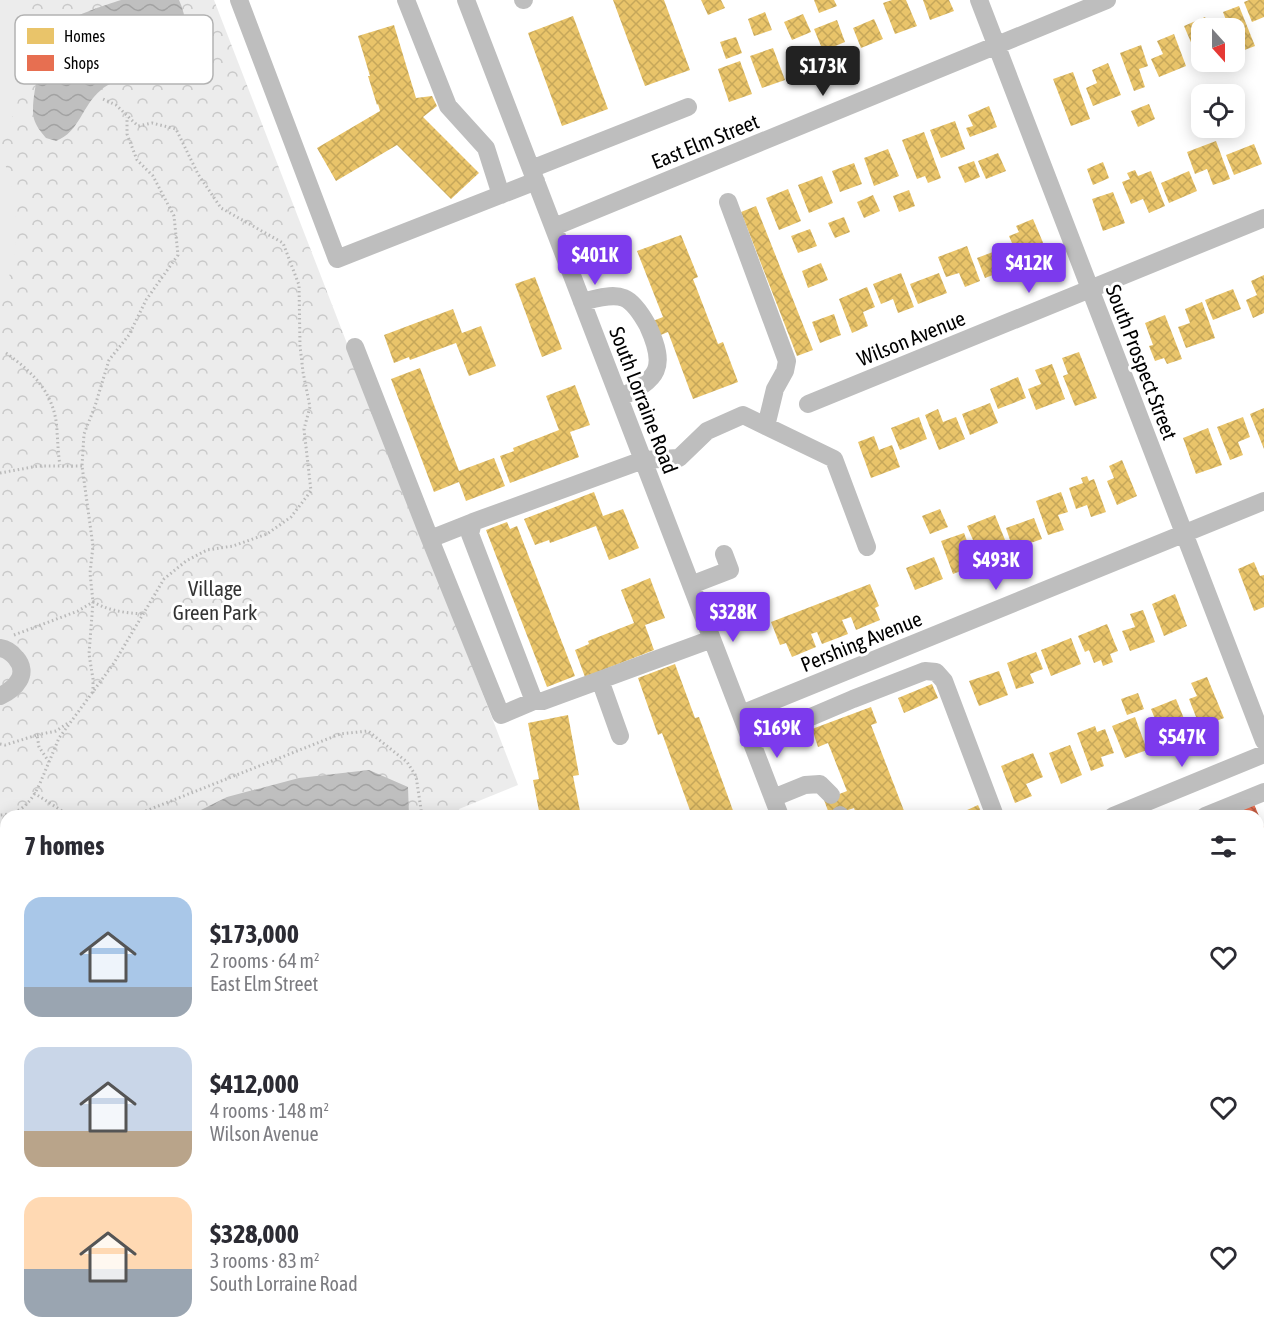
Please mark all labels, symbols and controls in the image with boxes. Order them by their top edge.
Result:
legend [15,15,213,84]
north arrow [1191,18,1245,72]
map controls [1191,18,1245,138]
text: Homes [64,27,106,45]
pin: $173K [781,46,865,97]
text: Shops [64,54,100,73]
text: $173K [800,54,846,77]
button: locate [1191,84,1245,138]
street label: East Elm Street [648,109,762,173]
pin: $401K [553,235,637,286]
text: $401K [572,243,618,266]
pin: $412K [987,243,1071,294]
text: $412K [1006,251,1052,274]
street label: South Prospect Street [1101,281,1183,443]
street label: Wilson Avenue [854,306,968,370]
street label: South Lorraine Road [605,323,683,477]
pin: $493K [954,540,1038,591]
text: $493K [973,548,1019,571]
park label: Village Green Park [173,576,257,624]
pin: $328K [691,592,775,643]
text: $328K [710,600,756,623]
street label: Pershing Avenue [797,606,925,676]
pin: $169K [735,708,819,759]
text: $169K [754,716,800,739]
pin: $547K [1140,717,1224,768]
text: $547K [1159,725,1205,748]
icon: filters [1207,830,1240,863]
text: 7 homes [24,831,104,861]
text: $173,000 [210,919,299,949]
icon: home [72,921,144,993]
icon: heart [1207,941,1240,974]
text: 2 rooms · 64 m² [210,949,320,972]
text: East Elm Street [210,972,318,995]
text: $412,000 [210,1069,299,1099]
icon: home [72,1071,144,1143]
icon: heart [1207,1091,1240,1124]
text: 4 rooms · 148 m² [210,1099,329,1122]
text: Wilson Avenue [210,1122,319,1145]
text: $328,000 [210,1219,299,1249]
icon: home [72,1221,144,1293]
icon: heart [1207,1241,1240,1274]
text: 3 rooms · 83 m² [210,1249,320,1272]
text: South Lorraine Road [210,1272,358,1295]

